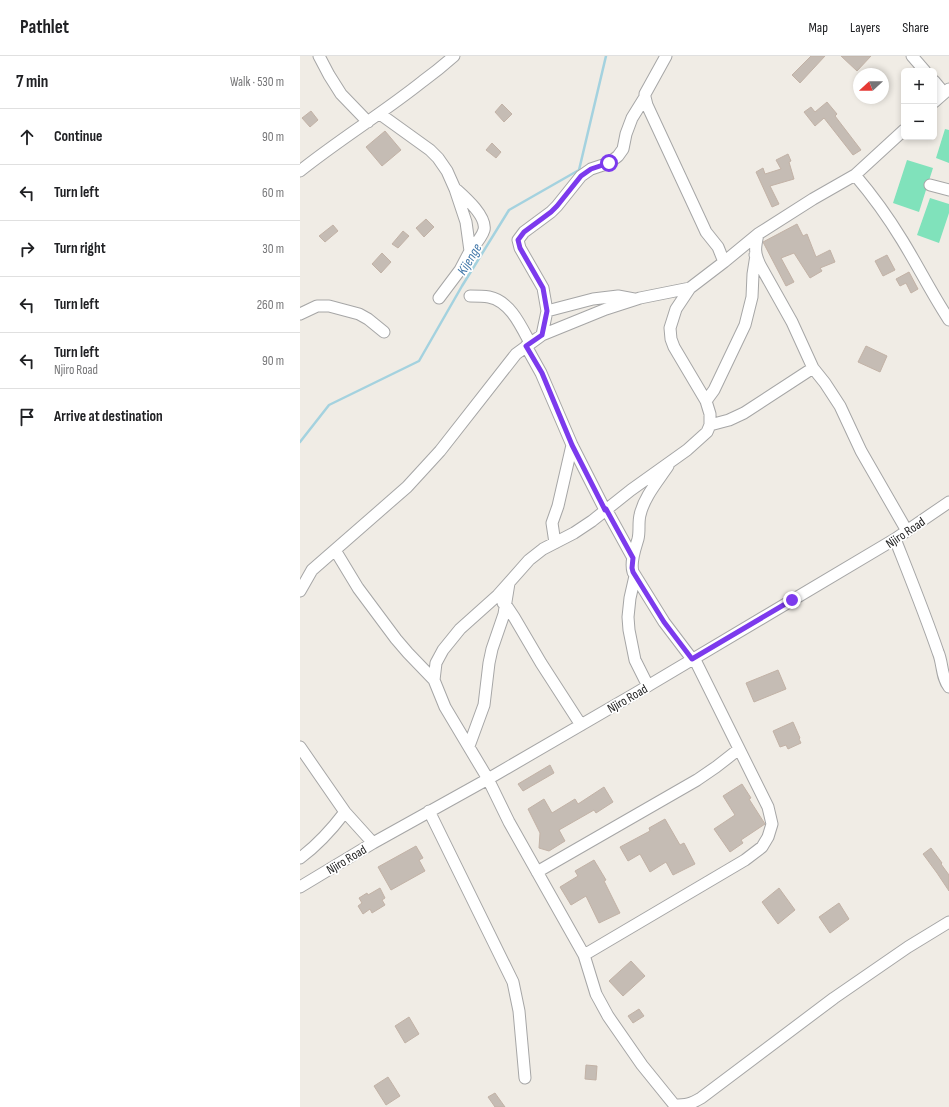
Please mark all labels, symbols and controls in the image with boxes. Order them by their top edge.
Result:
text: Pathlet [20,16,69,39]
text: Map [808,19,828,36]
text: Layers [850,19,880,36]
text: Share [902,19,929,36]
north arrow [853,68,889,104]
map controls [901,68,937,140]
button: + [901,68,937,104]
text: 7 min [16,72,48,92]
text: Walk · 530 m [230,74,284,90]
button: − [901,104,937,140]
icon: ahead [16,126,38,148]
text: Continue [54,127,103,146]
text: 90 m [262,129,284,145]
route start [600,154,618,172]
icon: left [16,182,38,204]
text: Turn left [54,183,99,202]
text: 60 m [262,185,284,201]
icon: right [16,238,38,260]
text: Turn right [54,239,106,258]
water label: Kijenge [453,240,486,278]
text: 30 m [262,241,284,257]
icon: left [16,294,38,316]
text: Turn left [54,295,99,314]
text: 260 m [257,297,284,313]
text: Turn left [54,343,99,362]
icon: left [16,350,38,372]
text: 90 m [262,353,284,369]
text: Njiro Road [54,362,98,378]
icon: arrive [16,406,38,428]
text: Arrive at destination [54,407,163,426]
street label: Njiro Road [883,514,928,552]
route end [783,591,801,609]
street label: Njiro Road [604,681,651,717]
street label: Njiro Road [324,842,370,878]

